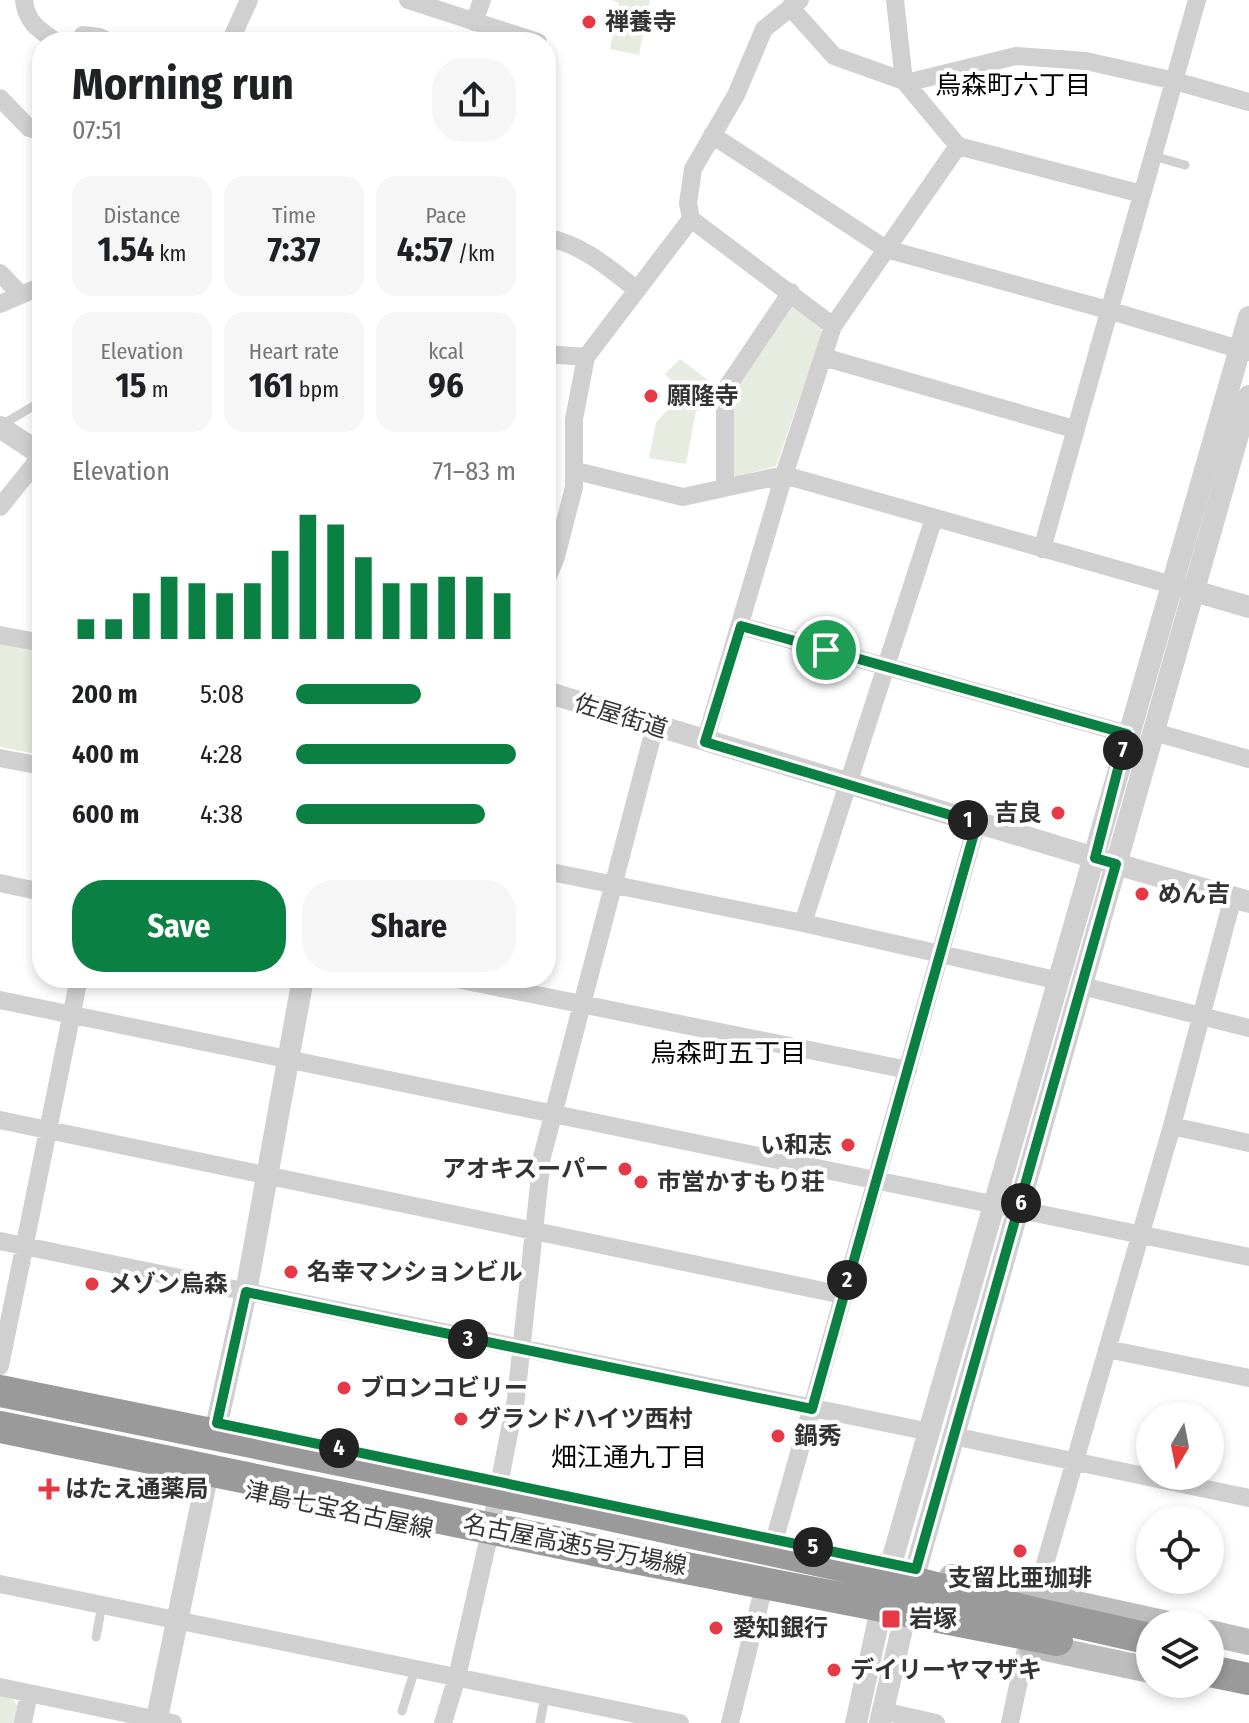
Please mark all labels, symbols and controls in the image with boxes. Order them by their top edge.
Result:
place label: 禅養寺 [605,8,677,36]
marker: 禅養寺 [580,13,598,31]
text: Morning run [72,58,294,111]
button: share [432,58,516,142]
district label: 烏森町六丁目 [935,70,1091,101]
text: 07:51 [72,115,122,146]
text: Distance [103,202,181,229]
text: Time [272,202,316,229]
text: Pace [425,202,467,229]
text: 1.54 [97,229,154,270]
text: 7:37 [267,229,321,270]
text: 4:57 [397,229,453,270]
text: km [154,240,187,267]
text: /km [453,240,495,267]
text: Elevation [101,338,183,365]
text: Heart rate [249,338,339,365]
text: kcal [428,338,464,365]
text: 15 [115,365,146,406]
text: 161 [249,365,294,406]
text: 96 [428,365,464,406]
text: m [146,376,169,403]
text: bpm [294,376,339,403]
place label: 願隆寺 [667,382,739,410]
marker: 願隆寺 [642,387,660,405]
text: Elevation [72,456,170,487]
text: 71–83 m [433,456,516,487]
pin [792,616,860,684]
icon: arrive [804,628,848,672]
text: 200 m [72,679,138,710]
text: 5:08 [200,679,244,710]
street label: 佐屋街道 [571,689,671,743]
pin: 7 [1103,730,1143,770]
text: 7 [1118,736,1128,763]
text: 400 m [72,739,139,770]
text: 4:28 [200,739,243,770]
text: 600 m [72,799,139,830]
text: 4:38 [200,799,243,830]
place label: 吉良 [994,799,1042,827]
pin: 1 [948,800,988,840]
marker: 吉良 [1049,804,1067,822]
text: 1 [963,806,973,833]
button: Save [72,880,286,972]
button: Share [302,880,516,972]
place label: めん吉 [1158,880,1230,908]
marker: めん吉 [1133,885,1151,903]
district label: 烏森町五丁目 [650,1038,806,1069]
place label: い和志 [760,1131,832,1159]
marker: い和志 [839,1136,857,1154]
place label: アオキスーパー [442,1155,609,1183]
marker: アオキスーパー [616,1160,634,1178]
place label: 市営かすもり荘 [657,1168,825,1196]
marker: 市営かすもり荘 [632,1173,650,1191]
pin: 6 [1001,1183,1041,1223]
text: 6 [1015,1189,1027,1216]
place label: 名幸マンションビル [307,1258,523,1286]
pin: 2 [827,1260,867,1300]
marker: 名幸マンションビル [282,1263,300,1281]
text: 2 [842,1266,852,1293]
place label: メゾン烏森 [108,1270,228,1298]
marker: メゾン烏森 [83,1275,101,1293]
pin: 3 [448,1319,488,1359]
text: 3 [463,1325,473,1352]
place label: ブロンコビリー [360,1374,528,1402]
marker: ブロンコビリー [335,1379,353,1397]
north arrow [1136,1402,1224,1490]
map controls [1136,1402,1224,1698]
place label: グランドハイツ西村 [477,1405,693,1433]
marker: グランドハイツ西村 [452,1410,470,1428]
place label: 鍋秀 [794,1422,842,1450]
marker: 鍋秀 [769,1427,787,1445]
pin: 4 [319,1428,359,1468]
text: 4 [333,1434,345,1461]
district label: 畑江通九丁目 [551,1442,707,1473]
place label: はたえ通薬局 [65,1475,209,1503]
street label: 津島七宝名古屋線 [242,1476,436,1544]
marker: はたえ通薬局 [40,1480,58,1498]
button: locate [1136,1506,1224,1594]
street label: 名古屋高速5号万場線 [461,1510,689,1580]
pin: 5 [793,1527,833,1567]
text: 5 [808,1533,818,1560]
marker: 支留比亜珈琲 [1011,1542,1029,1560]
place label: 支留比亜珈琲 [948,1564,1092,1592]
place label: 岩塚 [909,1605,957,1633]
marker: 岩塚 [880,1608,902,1630]
button: layers [1136,1610,1224,1698]
place label: 愛知銀行 [732,1614,828,1642]
marker: 愛知銀行 [707,1619,725,1637]
place label: デイリーヤマザキ [850,1656,1042,1684]
marker: デイリーヤマザキ [825,1661,843,1679]

